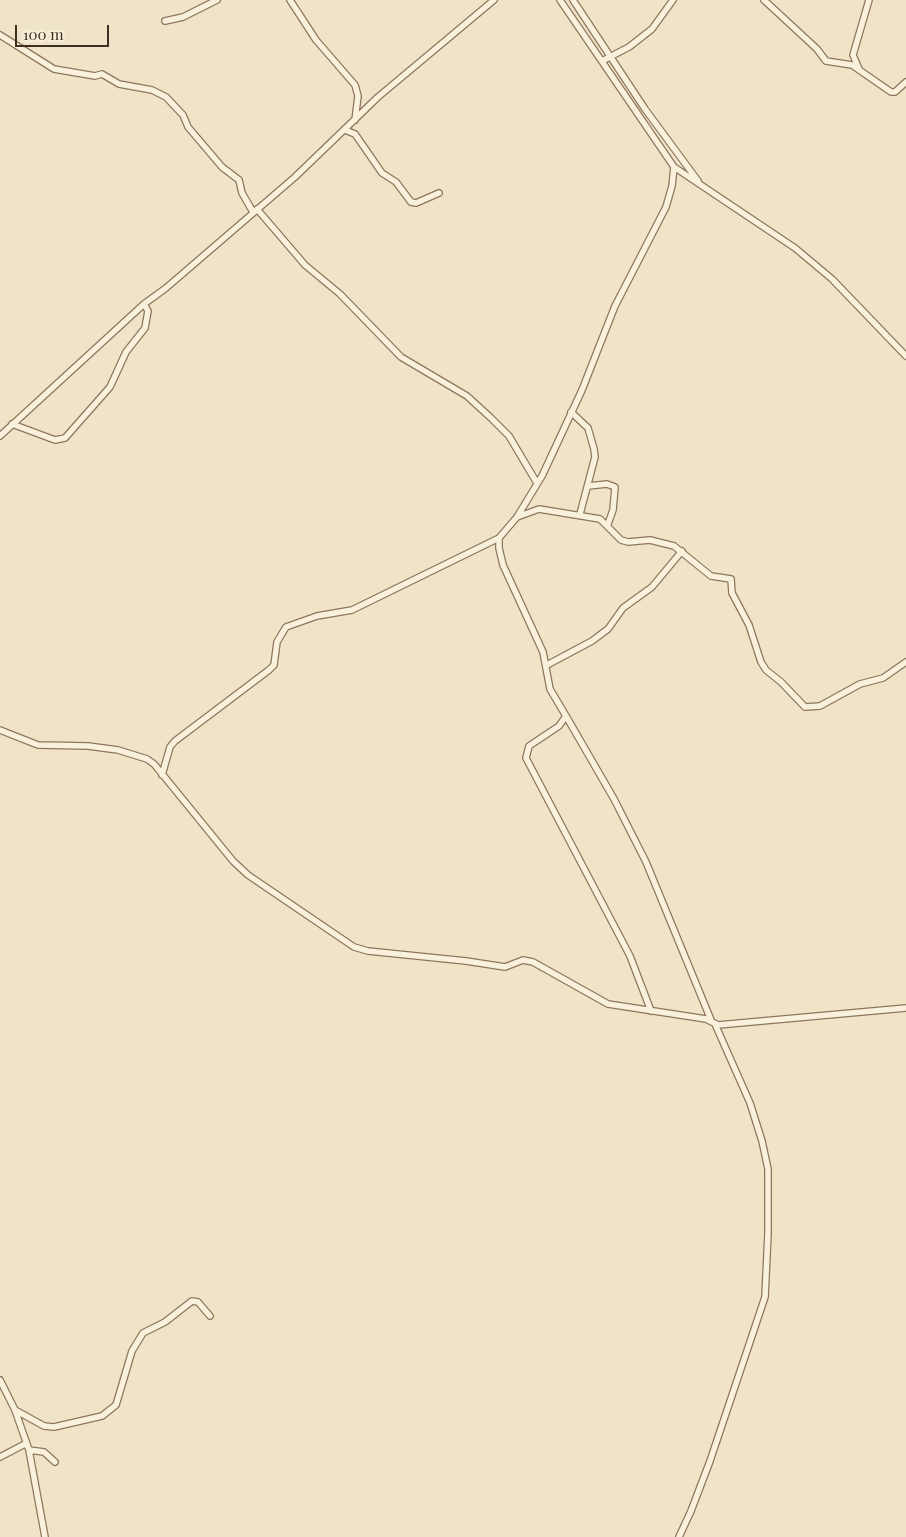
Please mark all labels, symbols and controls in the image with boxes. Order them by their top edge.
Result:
scale bar [18,15,111,47]
text: 100 m [23,24,64,44]

